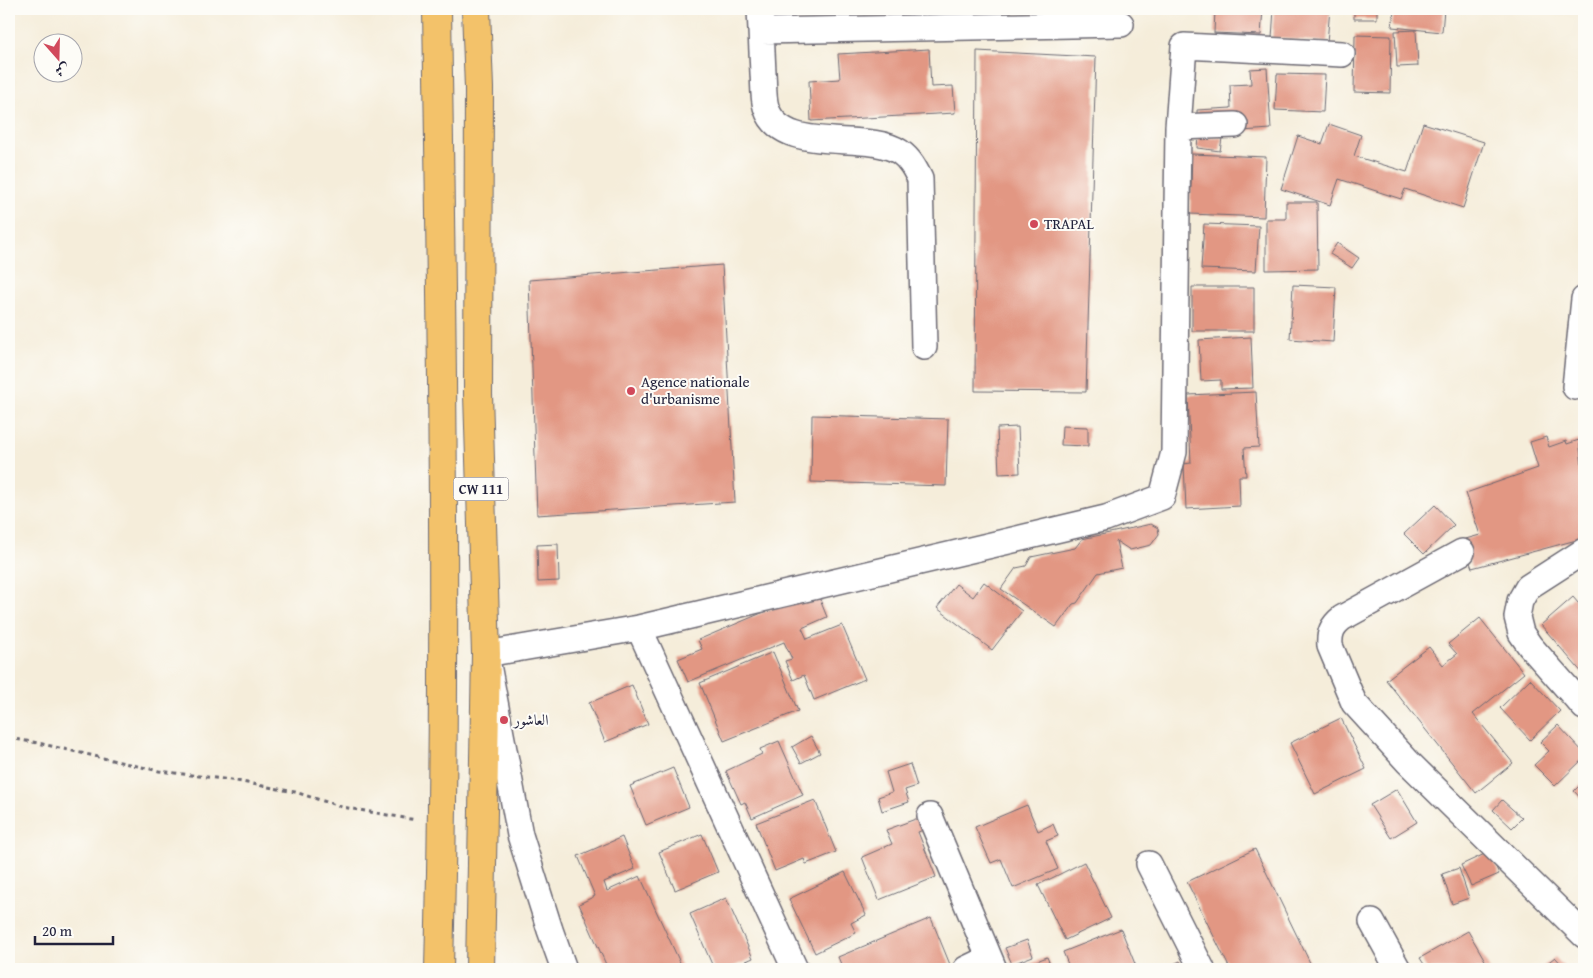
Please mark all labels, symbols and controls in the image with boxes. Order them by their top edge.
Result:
north arrow [32,32,82,82]
text: ش [52,58,72,82]
place label: TRAPAL [1044,213,1094,234]
marker: TRAPAL [1028,218,1040,230]
place label: Agence nationale d'urbanisme [641,371,749,409]
marker: Agence nationale d'urbanisme [625,385,637,397]
road number: CW 111 [454,478,508,500]
place label: العاشور [512,709,549,730]
marker: العاشور [498,714,510,726]
scale bar [35,913,112,945]
text: 20 m [42,920,73,941]

